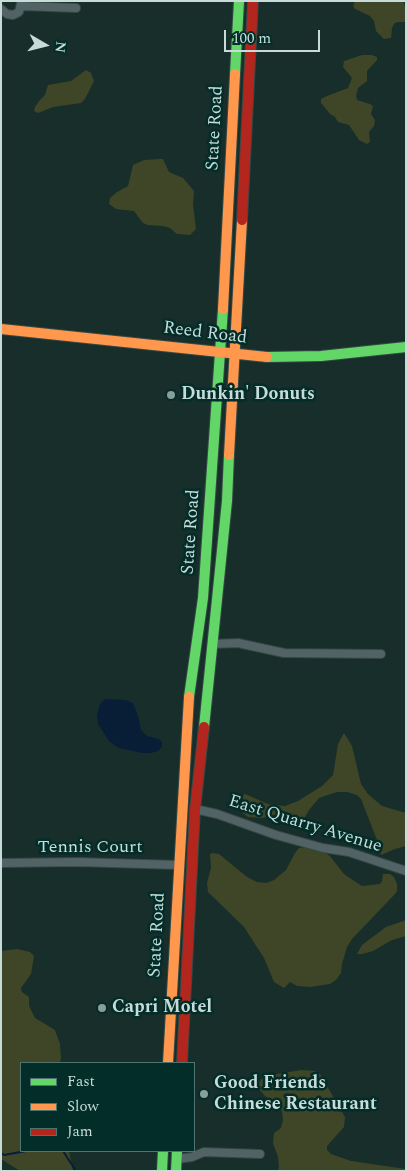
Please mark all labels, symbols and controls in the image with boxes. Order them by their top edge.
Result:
north arrow [20,20,70,70]
scale bar [227,20,323,52]
text: 100 m [232,27,271,50]
text: N [49,40,72,54]
street label: State Road [203,85,229,171]
street label: Reed Road [162,318,248,350]
place label: Dunkin' Donuts [181,384,315,406]
marker: Dunkin' Donuts [165,389,177,401]
street label: State Road [178,489,206,575]
street label: East Quarry Avenue [226,791,384,859]
street label: Tennis Court [37,837,143,859]
street label: State Road [145,892,171,978]
place label: Capri Motel [112,997,212,1019]
marker: Capri Motel [96,1002,108,1014]
legend [20,1062,195,1152]
text: Fast [67,1070,95,1093]
place label: Good Friends Chinese Restaurant [214,1073,377,1116]
marker: Good Friends Chinese Restaurant [198,1088,210,1100]
text: Slow [67,1095,99,1118]
text: Jam [67,1120,93,1143]

